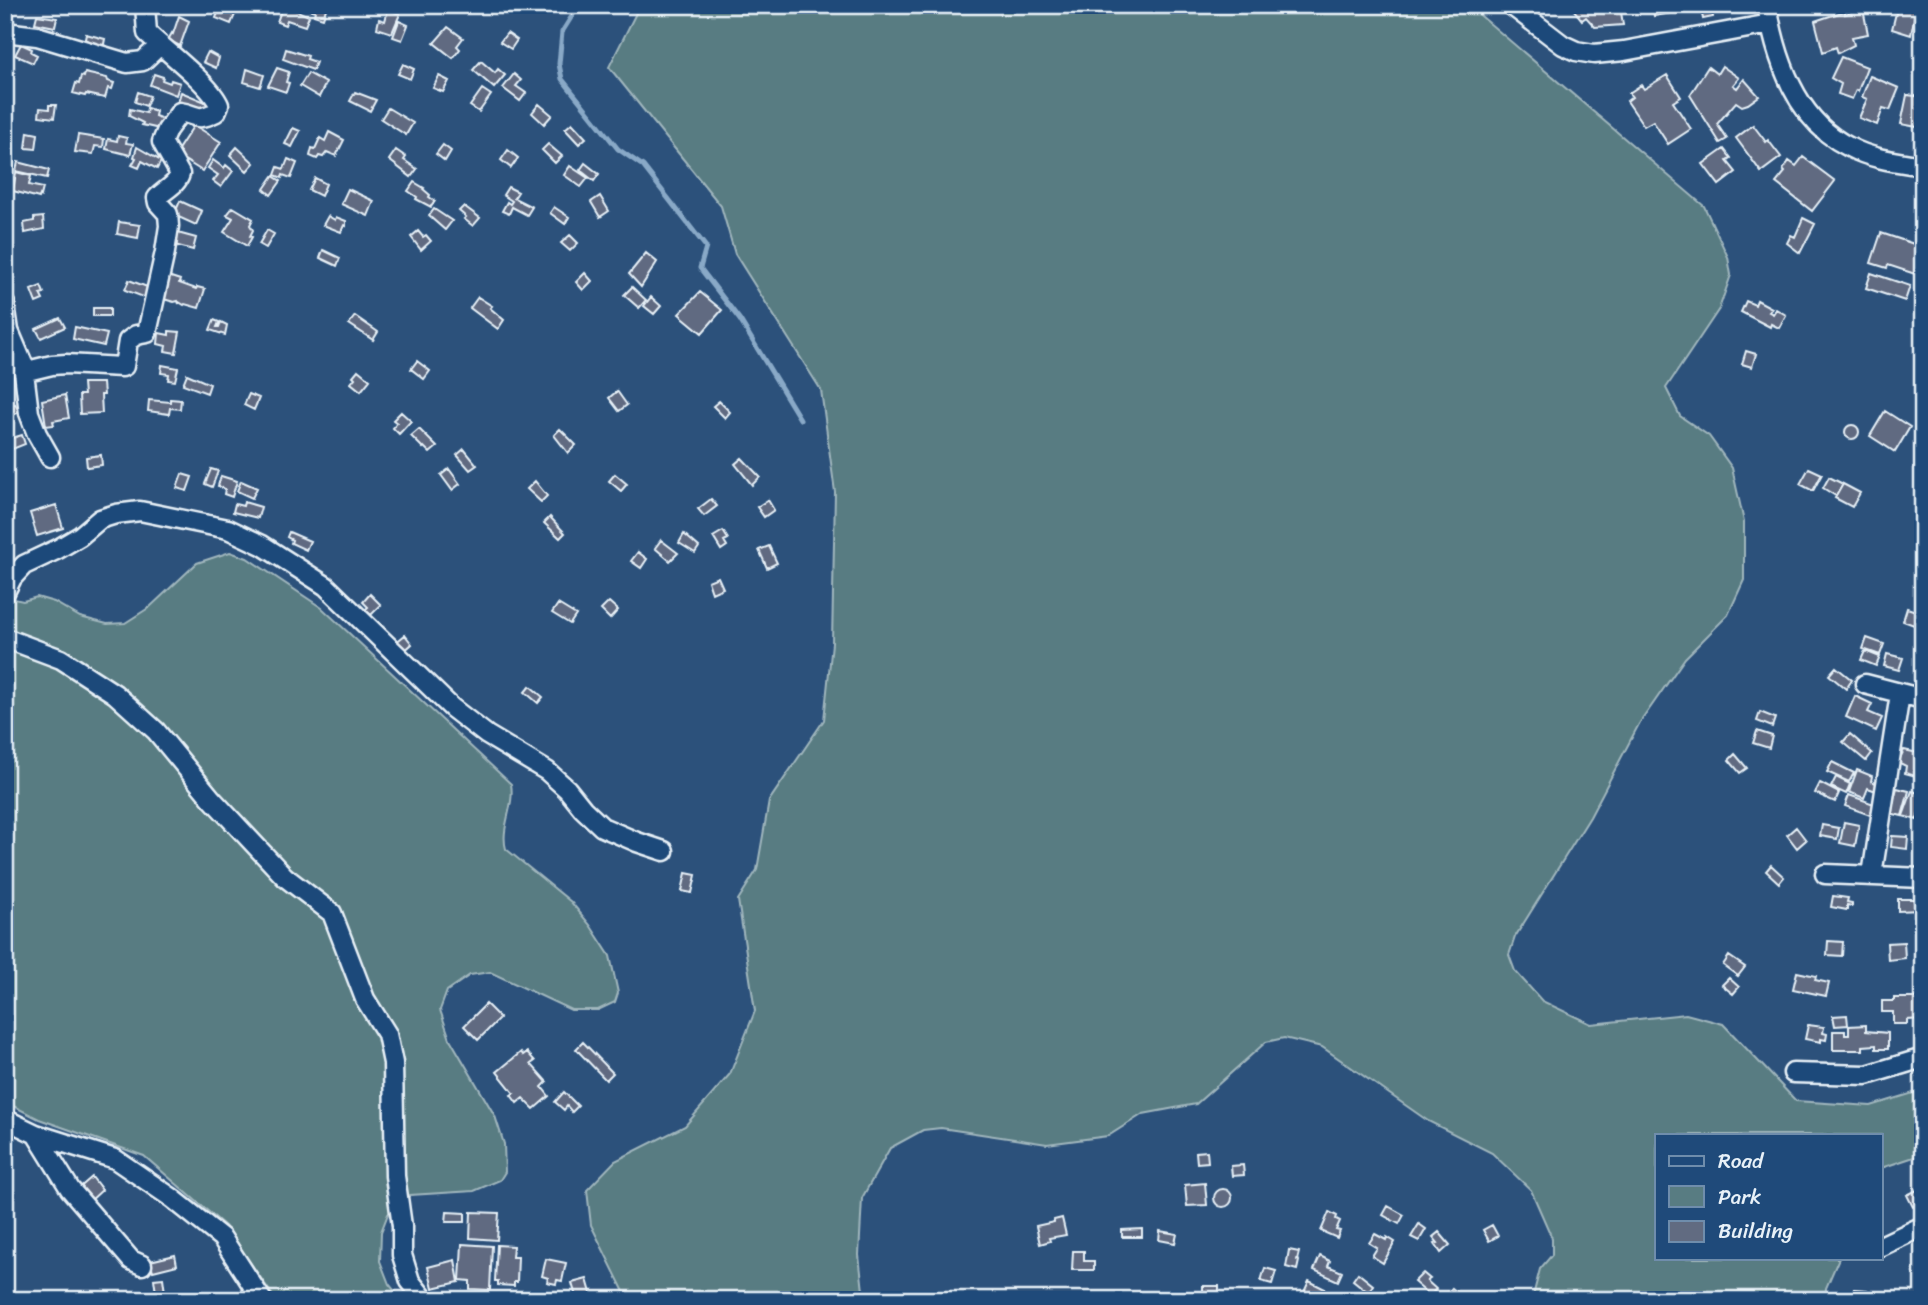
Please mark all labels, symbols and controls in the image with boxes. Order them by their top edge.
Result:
legend [1655,1134,1882,1260]
text: Road [1718,1142,1765,1180]
text: Park [1718,1178,1761,1216]
text: Building [1718,1212,1794,1250]

